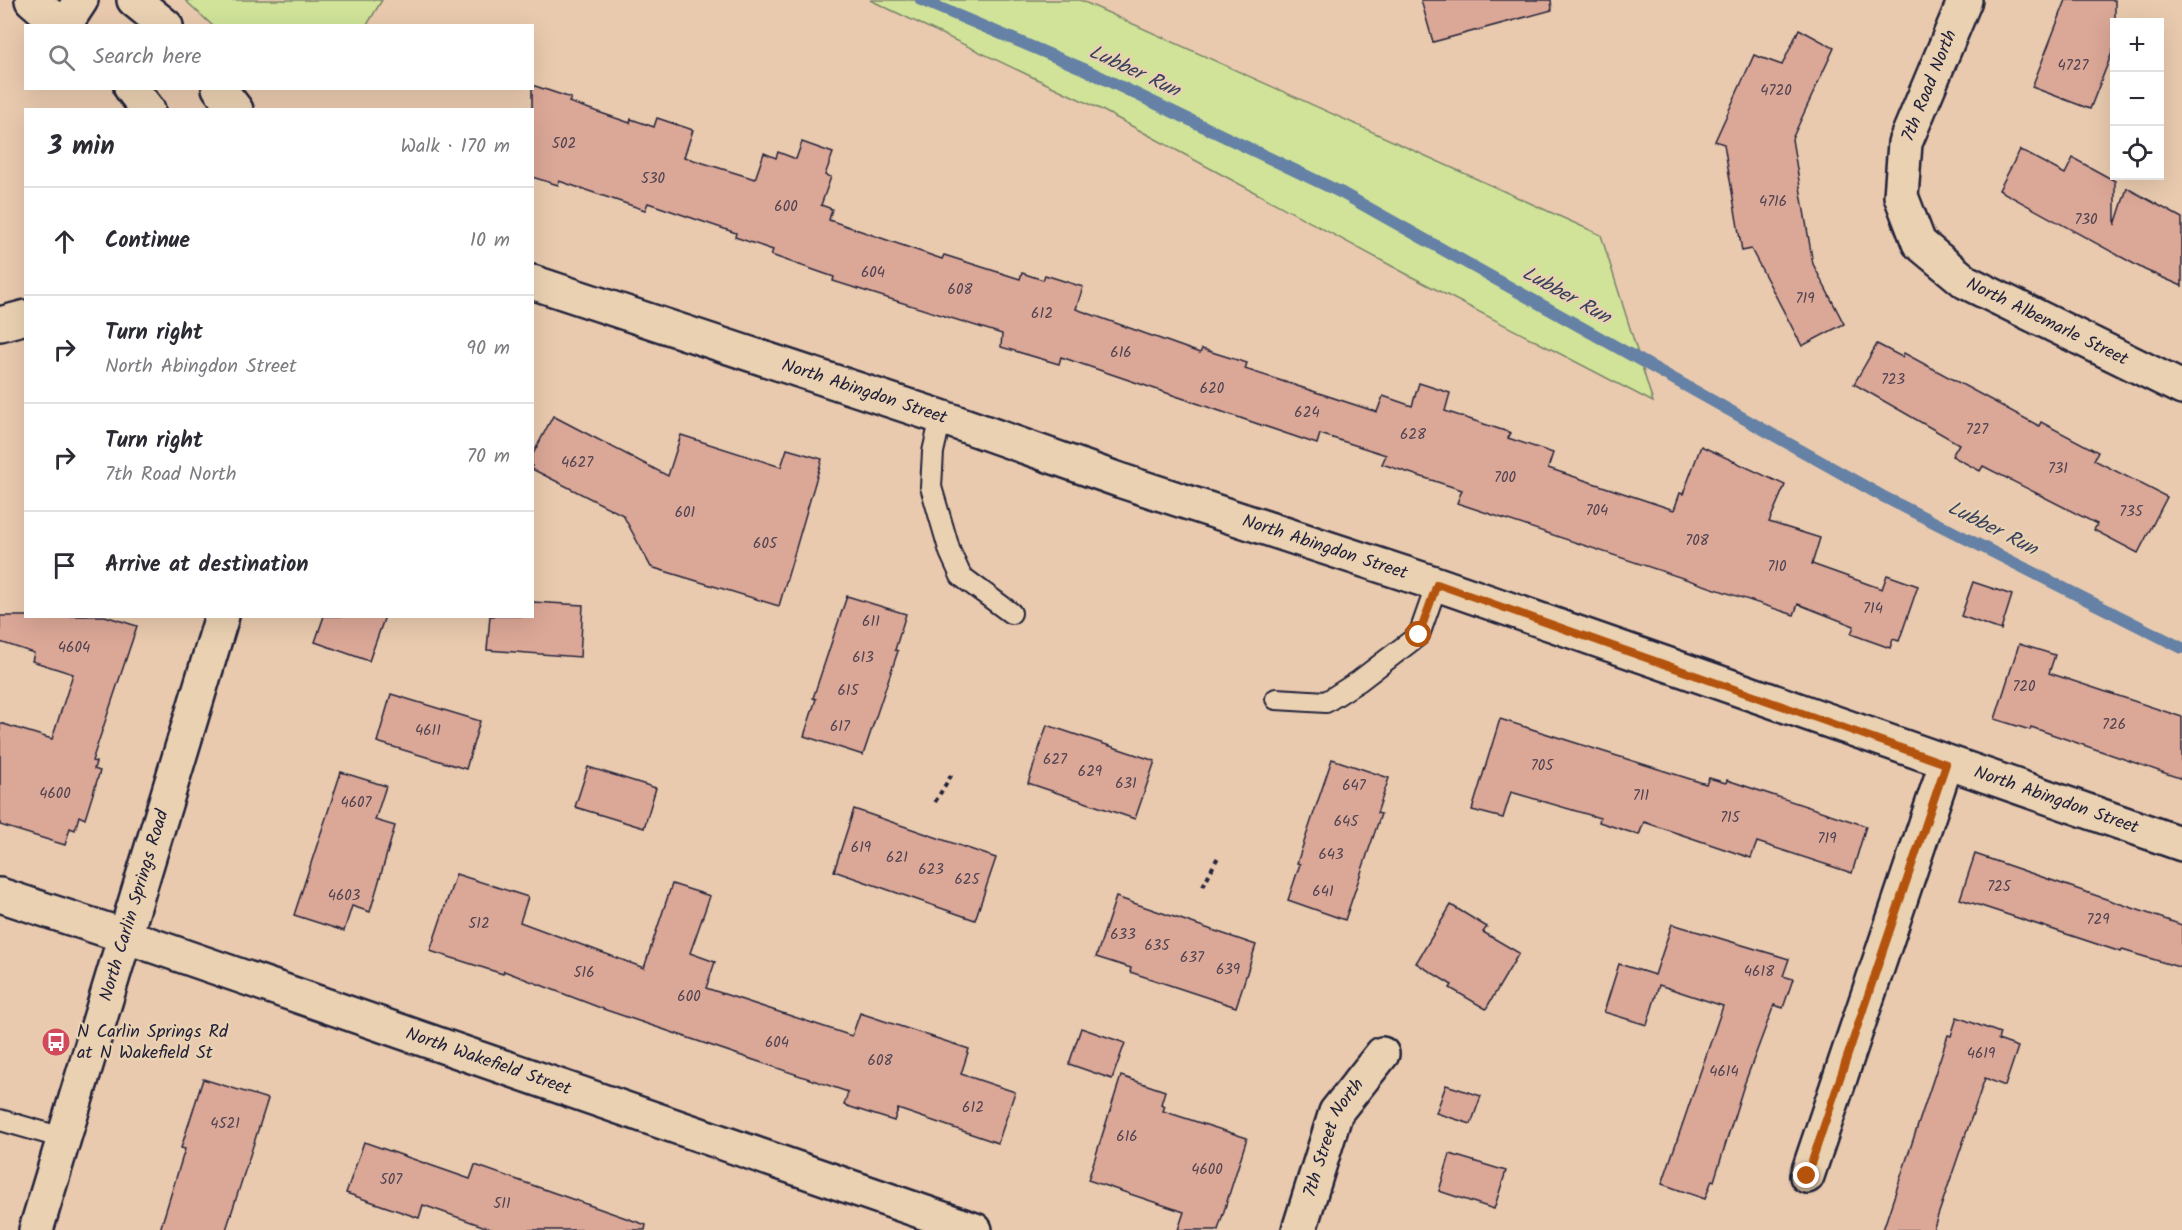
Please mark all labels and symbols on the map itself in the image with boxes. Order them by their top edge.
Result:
street label: 7th Road North [1894,26,1966,146]
water label: Lubber Run [1083,37,1186,108]
house number: 4727 [2058,54,2089,78]
house number: 4720 [1760,79,1792,103]
house number: 502 [552,132,576,156]
house number: 530 [641,167,666,191]
house number: 4716 [1759,190,1787,214]
house number: 600 [774,195,798,219]
house number: 730 [2075,208,2098,232]
water label: Lubber Run [1516,258,1617,334]
house number: 604 [861,261,885,285]
street label: North Albemarle Street [1961,270,2134,374]
house number: 608 [948,278,973,302]
house number: 719 [1796,287,1815,311]
house number: 612 [1031,302,1053,326]
house number: 616 [1110,341,1132,365]
street label: North Abingdon Street [778,351,952,433]
house number: 723 [1881,368,1906,392]
house number: 620 [1200,377,1225,401]
house number: 624 [1294,401,1320,425]
house number: 727 [1966,418,1989,442]
house number: 628 [1400,423,1427,447]
house number: 4627 [561,451,594,475]
house number: 731 [2048,457,2068,481]
house number: 700 [1494,466,1516,490]
water label: Lubber Run [1941,493,2044,566]
house number: 704 [1586,499,1608,523]
house number: 735 [2119,500,2144,524]
house number: 601 [675,501,696,525]
street label: North Abingdon Street [1238,507,1412,588]
house number: 708 [1685,529,1710,553]
house number: 605 [753,532,778,556]
house number: 710 [1767,555,1787,579]
house number: 714 [1863,597,1883,621]
house number: 611 [862,610,880,634]
route start [1405,621,1431,647]
house number: 4604 [58,636,90,660]
house number: 613 [852,646,874,670]
house number: 720 [2012,675,2036,699]
house number: 615 [837,679,859,703]
house number: 726 [2102,713,2126,737]
house number: 617 [830,715,851,739]
house number: 4611 [415,719,441,743]
house number: 627 [1043,748,1068,772]
house number: 705 [1531,754,1554,778]
street label: North Abingdon Street [1970,758,2144,843]
house number: 629 [1078,760,1103,784]
house number: 631 [1115,772,1137,796]
house number: 647 [1342,774,1367,798]
house number: 4600 [39,782,71,806]
house number: 711 [1633,784,1649,808]
house number: 4607 [340,791,373,815]
street label: North Carlin Springs Road [92,805,177,1005]
house number: 715 [1720,806,1741,830]
house number: 645 [1334,810,1359,834]
house number: 719 [1818,827,1837,851]
house number: 619 [851,836,872,860]
house number: 643 [1318,843,1344,867]
house number: 621 [886,846,908,870]
house number: 623 [918,858,944,882]
house number: 625 [954,868,980,892]
house number: 725 [1987,875,2012,899]
house number: 641 [1312,880,1334,904]
house number: 4603 [328,884,361,908]
house number: 729 [2087,908,2110,932]
house number: 512 [468,912,490,936]
house number: 633 [1110,923,1136,947]
house number: 635 [1145,934,1170,958]
house number: 637 [1180,946,1205,970]
house number: 639 [1216,958,1241,982]
house number: 4618 [1744,960,1775,984]
house number: 516 [573,961,595,985]
house number: 600 [677,985,701,1009]
place label: N Carlin Springs Rd at N Wakefield St [77,1018,229,1068]
street label: North Wakefield Street [402,1020,576,1104]
bus stop icon: N Carlin Springs Rd at N Wakefield St [40,1026,72,1058]
house number: 604 [765,1031,789,1055]
house number: 4619 [1967,1042,1996,1066]
house number: 608 [868,1049,893,1073]
house number: 4614 [1709,1060,1739,1084]
street label: 7th Street North [1296,1072,1372,1201]
house number: 612 [962,1096,984,1120]
house number: 4521 [210,1112,240,1136]
house number: 616 [1116,1125,1138,1149]
house number: 4600 [1191,1158,1223,1182]
route end [1793,1162,1819,1188]
house number: 507 [380,1168,403,1192]
house number: 511 [493,1192,511,1216]

